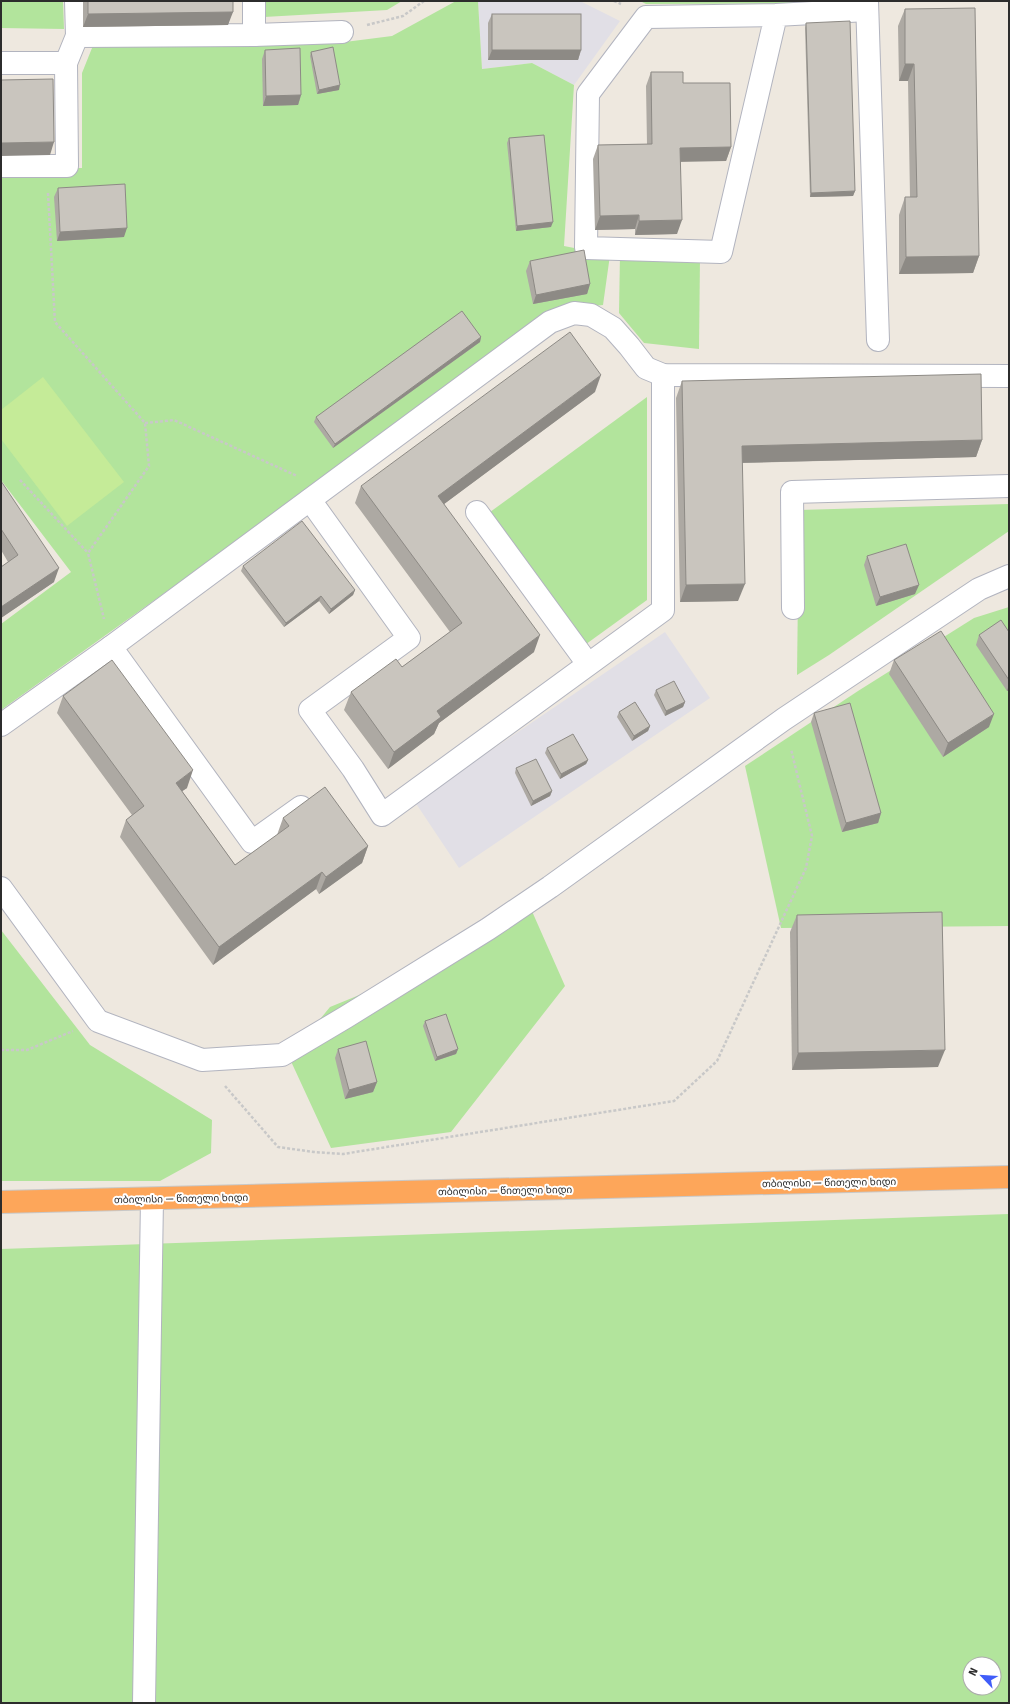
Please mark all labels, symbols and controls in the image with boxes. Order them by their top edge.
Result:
street label: თბილისი — წითელი ხიდი [762,1176,896,1190]
street label: თბილისი — წითელი ხიდი [438,1184,572,1198]
street label: თბილისი — წითელი ხიდი [114,1192,248,1206]
north arrow [962,1656,1002,1696]
text: N [966,1666,981,1678]

